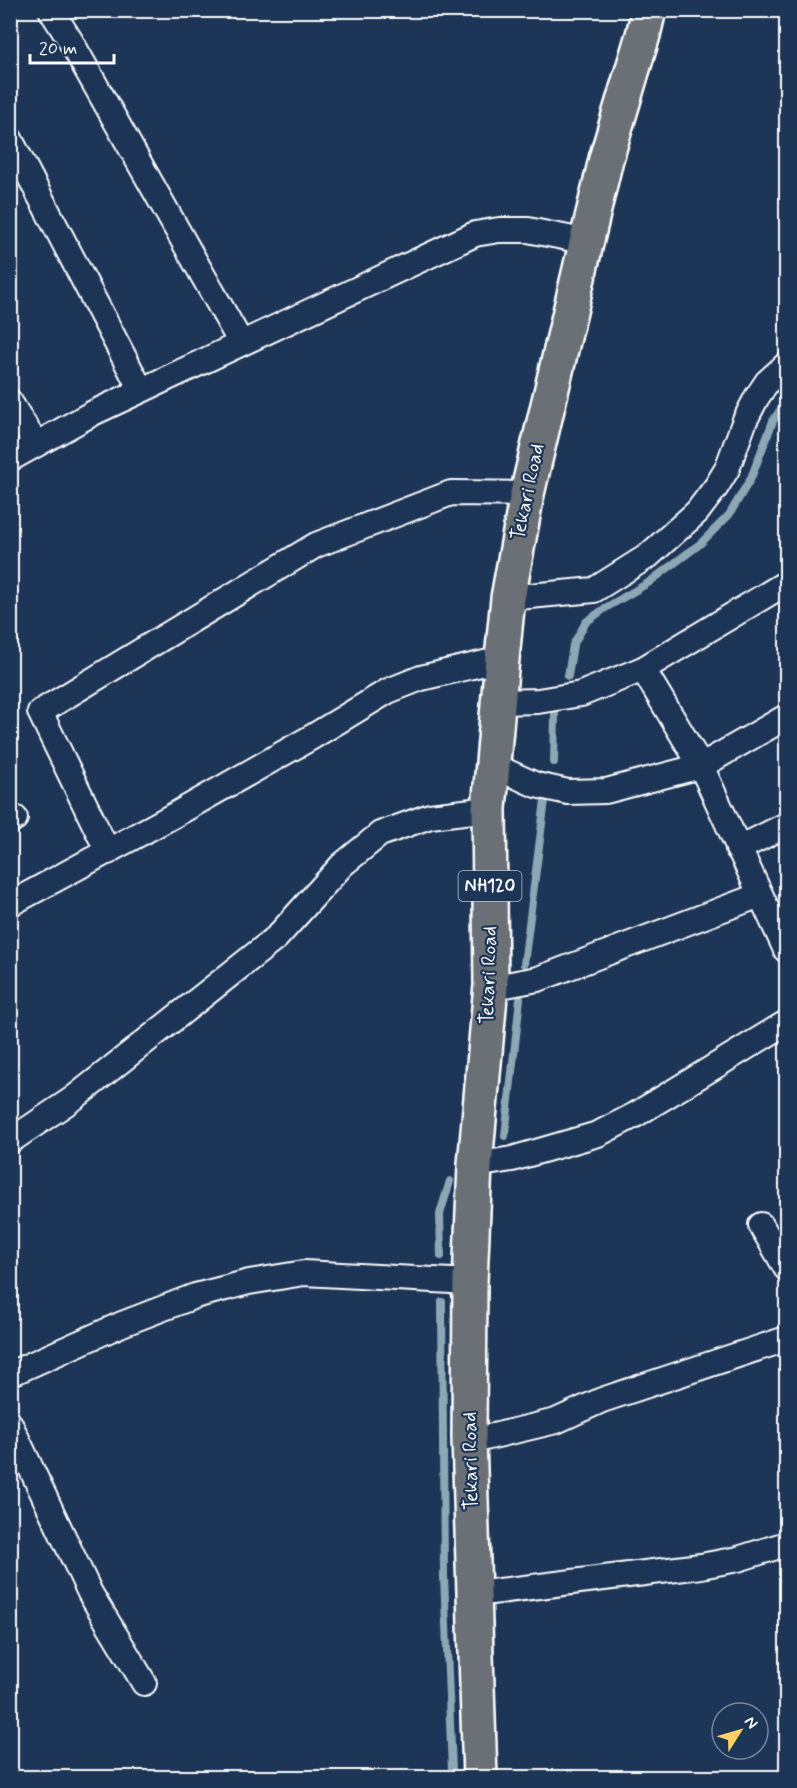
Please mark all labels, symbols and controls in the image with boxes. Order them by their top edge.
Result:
scale bar [30,27,114,65]
text: 20 m [39,37,77,61]
street label: Tekari Road [505,441,551,543]
road number: NH120 [458,871,522,901]
street label: Tekari Road [474,925,504,1025]
street label: Tekari Road [457,1412,485,1510]
north arrow [710,1701,770,1761]
text: N [739,1712,762,1733]

